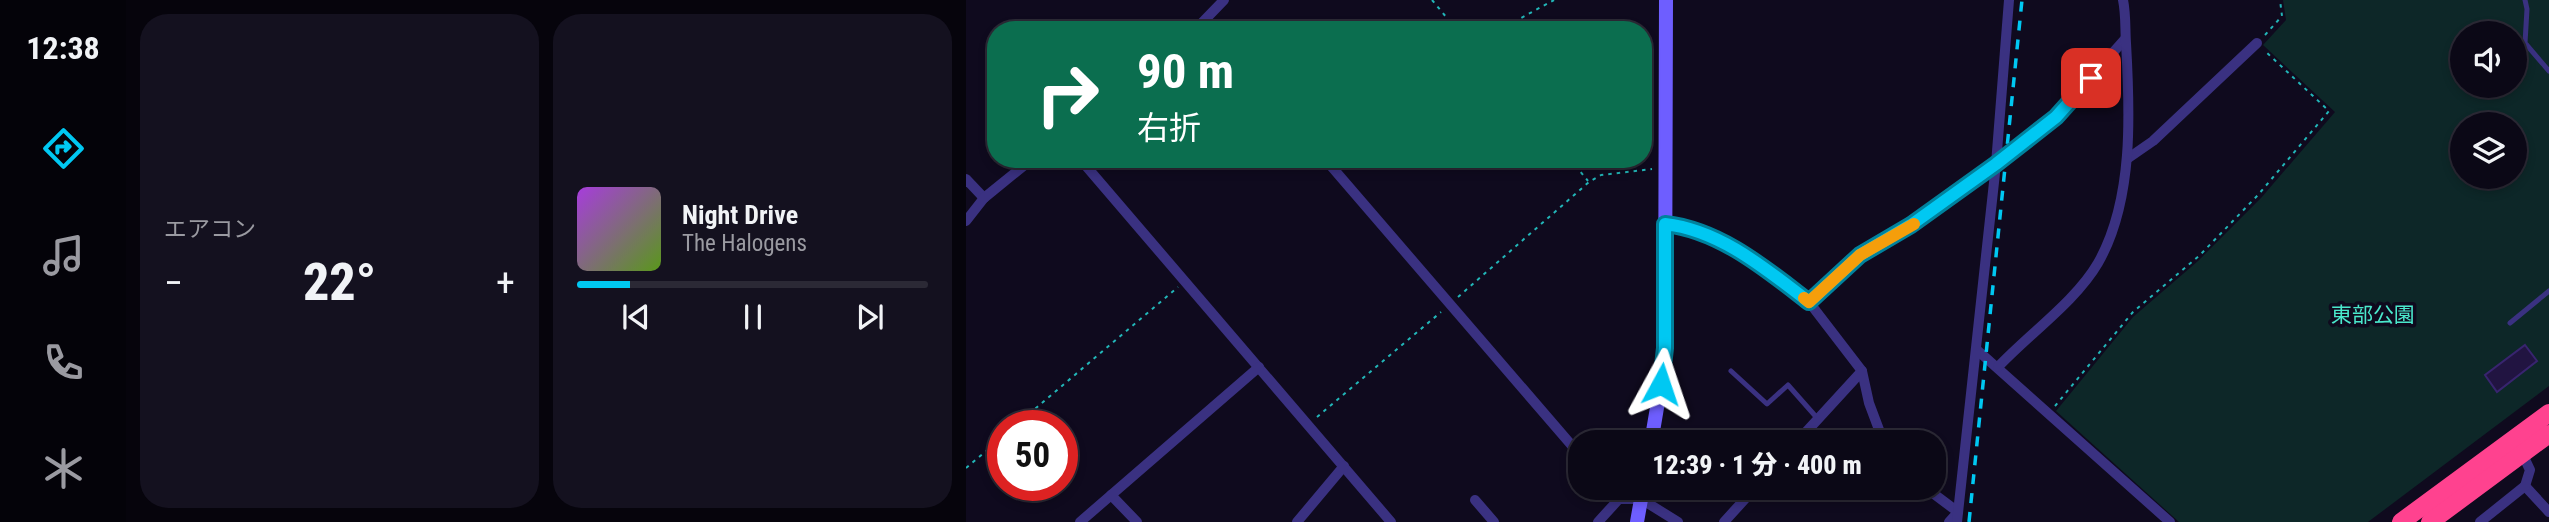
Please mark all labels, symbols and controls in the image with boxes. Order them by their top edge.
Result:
map controls [2450,21,2527,189]
button: sound [2450,21,2527,98]
text: 12:38 [26,29,100,67]
text: 90 m [1137,43,1234,100]
pin [2061,48,2121,108]
icon: right [1022,49,1113,140]
icon: arrive [2072,59,2110,97]
text: 右折 [1137,109,1201,147]
button: layers [2450,112,2527,189]
icon: directions [39,124,88,173]
text: Night Drive [682,200,798,230]
text: エアコン [164,216,256,243]
text: The Halogens [682,230,807,257]
icon: music [39,231,88,280]
text: 22° [303,252,376,313]
text: − [164,261,183,305]
text: + [496,261,515,305]
icon: previous [617,298,655,336]
icon: pause [734,298,772,336]
icon: next [851,298,889,336]
park label: 東部公園 [2331,303,2415,327]
icon: phone [39,338,88,387]
position arrow [1624,347,1698,421]
speed limit sign: 50 [987,410,1078,501]
icon: climate [39,444,88,493]
text: 12:39 · 1 分 · 400 m [1652,450,1862,480]

